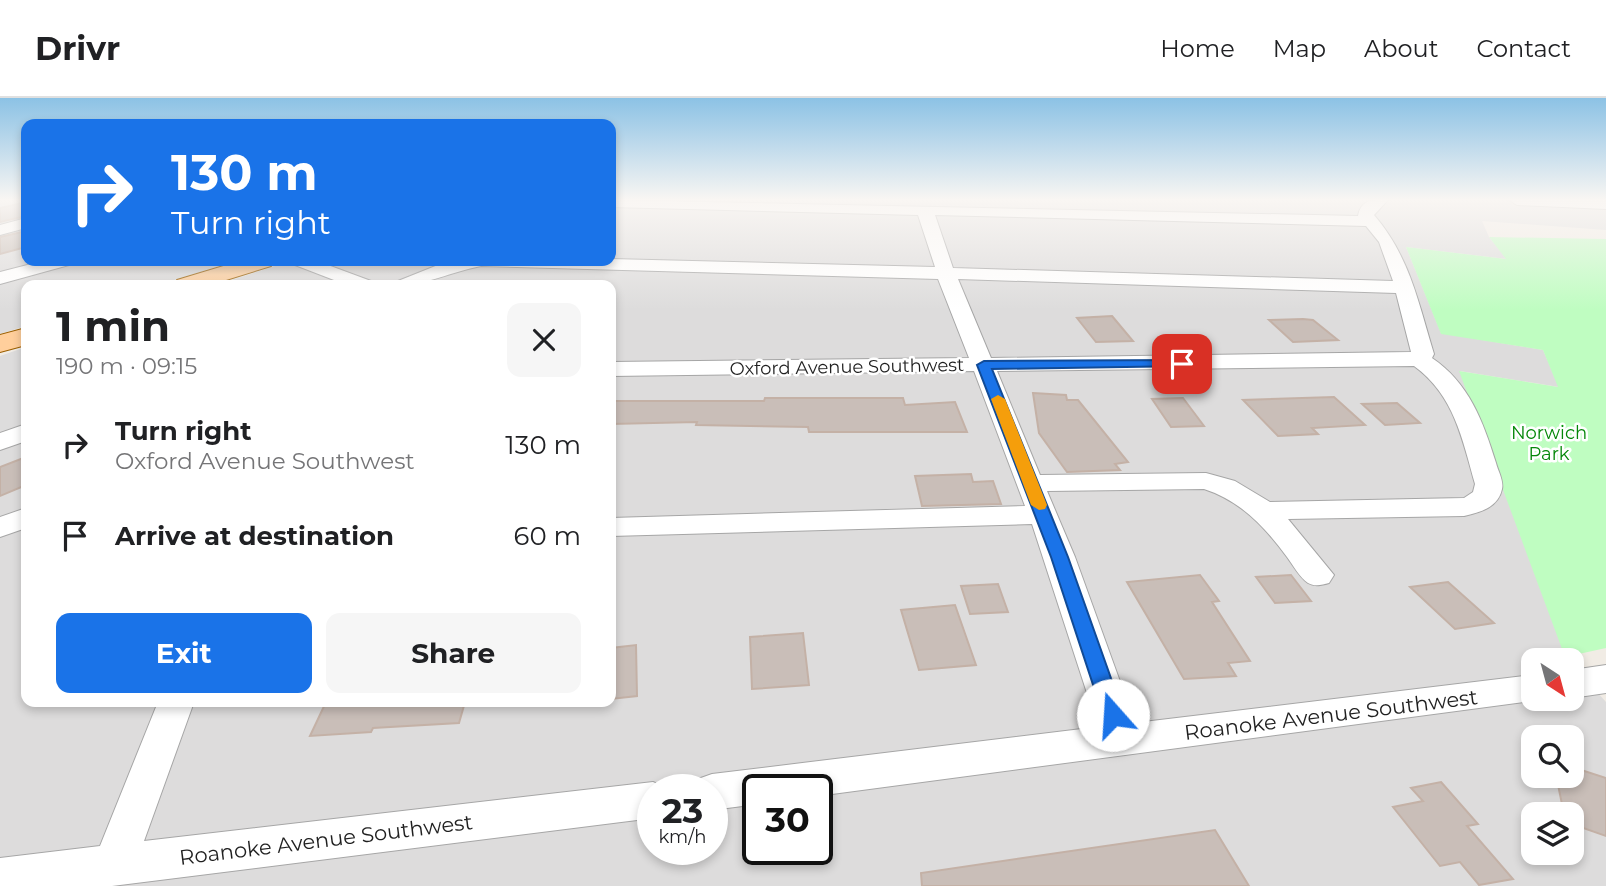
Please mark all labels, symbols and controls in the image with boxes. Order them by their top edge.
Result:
text: Drivr [35,28,120,68]
text: Home [1160,34,1235,63]
text: Map [1273,34,1326,63]
text: About [1364,34,1438,63]
text: Contact [1476,34,1571,63]
text: 130 m [171,143,318,202]
icon: right [56,147,147,238]
text: Turn right [171,203,331,242]
text: 1 min [56,300,170,352]
button: close [507,303,581,377]
pin [1152,334,1212,394]
icon: arrive [1163,345,1201,383]
text: 190 m · 09:15 [56,352,197,380]
street label: Oxford Avenue Southwest [730,354,964,380]
text: Turn right [115,415,251,447]
park label: Norwich Park [1511,422,1587,465]
icon: right [56,426,94,464]
text: 130 m [505,429,581,461]
text: Oxford Avenue Southwest [115,447,415,475]
icon: arrive [56,517,94,555]
text: Arrive at destination [115,520,394,552]
text: 60 m [514,520,581,552]
button: Exit [56,613,312,693]
button: Share [326,613,581,693]
north arrow [1521,648,1584,710]
map controls [1521,648,1584,865]
position arrow [1076,678,1150,752]
street label: Roanoke Avenue Southwest [1183,684,1479,745]
button: search [1521,725,1584,788]
speed limit sign: 30 [742,774,833,865]
text: 23 [662,789,703,832]
button: layers [1521,802,1584,865]
street label: Roanoke Avenue Southwest [178,809,474,870]
text: km/h [658,826,707,848]

